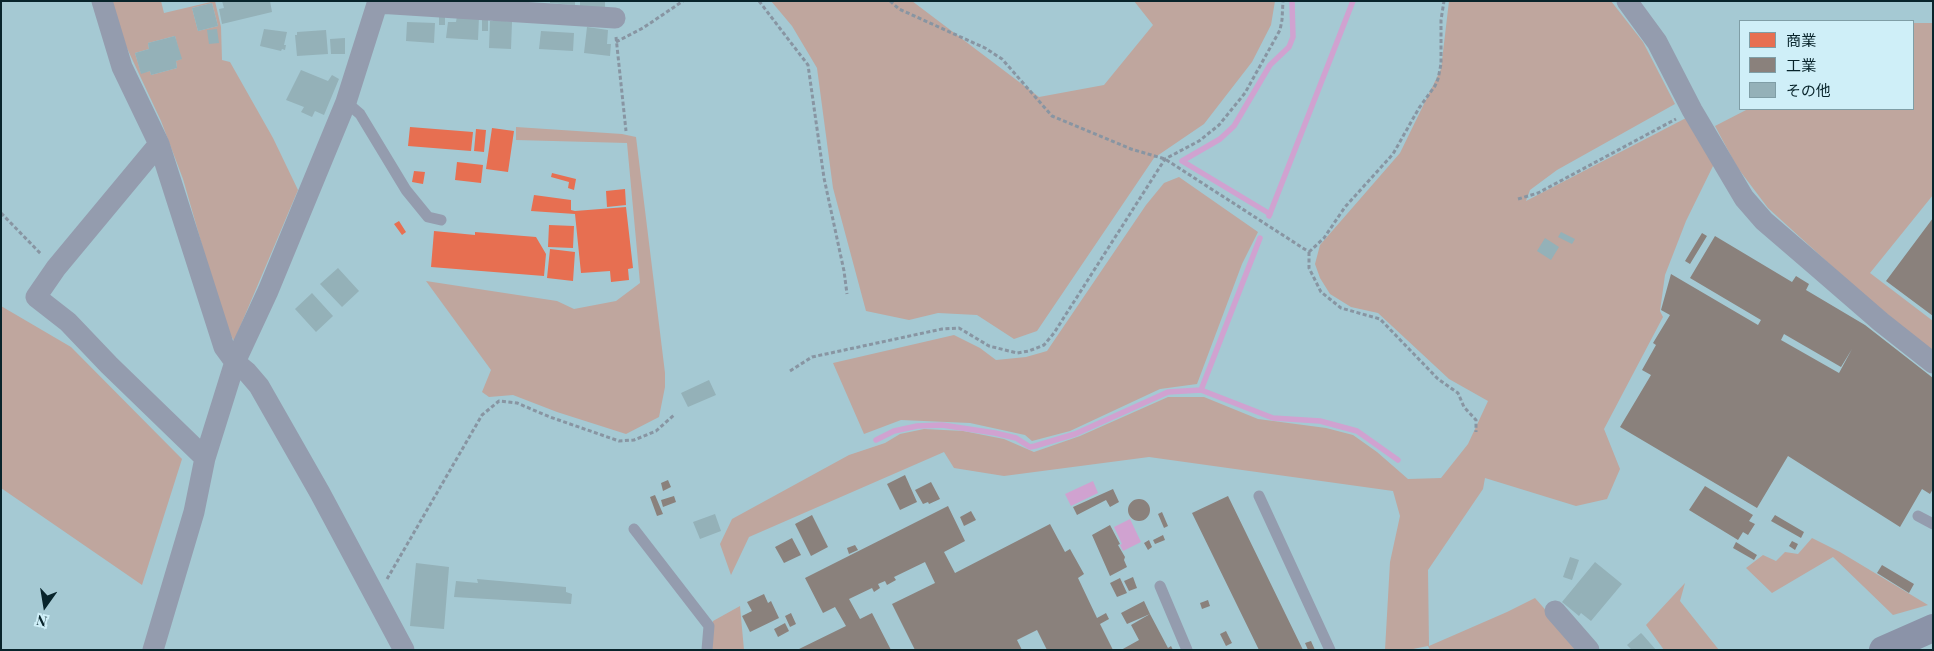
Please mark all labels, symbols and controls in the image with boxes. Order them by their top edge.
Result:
legend [1739,20,1914,110]
text: 商業 [1786,30,1816,50]
text: 工業 [1786,55,1816,75]
text: その他 [1786,80,1831,100]
north arrow [20,581,70,631]
text: N [34,611,49,631]

